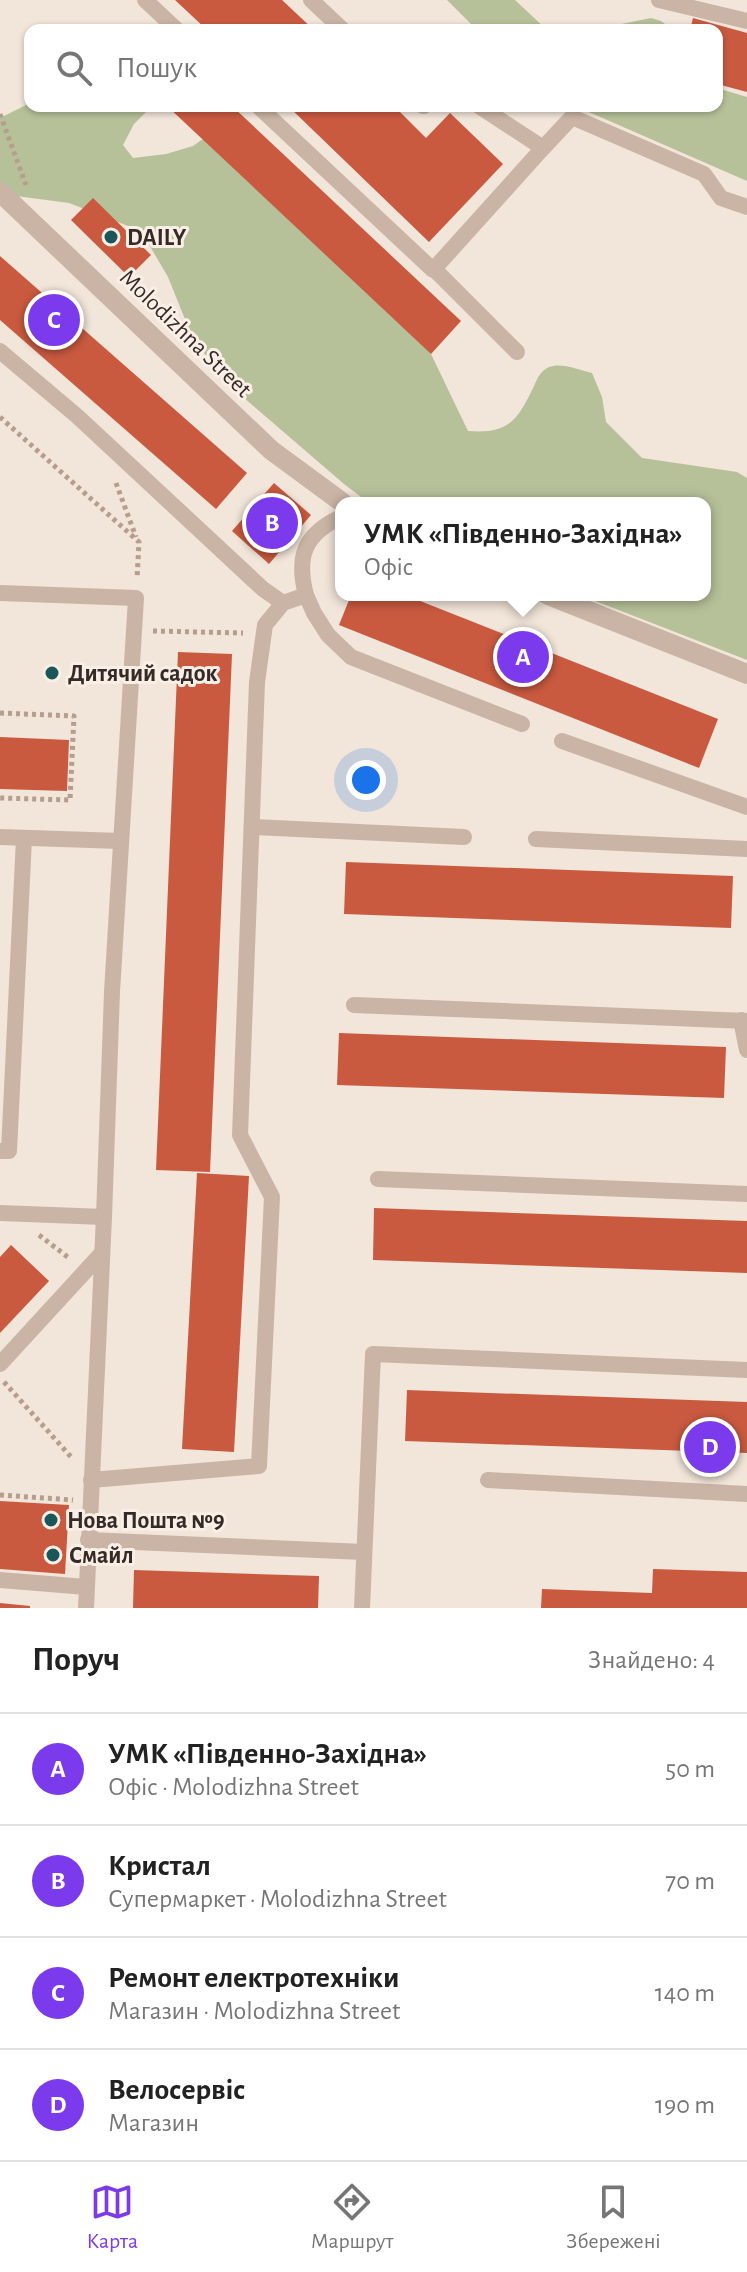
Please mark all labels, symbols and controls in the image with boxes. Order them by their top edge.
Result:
search box [24,24,723,112]
icon: search [52,46,96,90]
text: Пошук [116,53,197,83]
place label: DAILY [127,226,187,250]
marker: DAILY [102,228,120,246]
street label: Molodizhna Street [115,265,256,402]
pin: C [28,290,80,350]
pin: B [246,493,298,553]
popup [335,497,711,601]
text: УМК «Південно-Західна» [363,519,683,549]
text: Офіс [363,554,413,580]
pin: A [497,627,549,687]
place label: Дитячий садок [68,662,217,686]
marker: Дитячий садок [43,664,61,682]
your location [346,760,386,800]
pin: D [684,1417,736,1477]
place label: Нова Пошта №9 [67,1509,225,1533]
marker: Нова Пошта №9 [42,1511,60,1529]
place label: Смайл [69,1544,134,1568]
marker: Смайл [44,1546,62,1564]
text: Поруч [32,1643,120,1677]
text: Знайдено: 4 [588,1647,715,1673]
text: УМК «Південно-Західна» [108,1739,427,1769]
text: A [50,1756,66,1782]
text: 50 m [665,1756,715,1782]
text: Офіс · Molodizhna Street [108,1774,359,1800]
text: Кристал [108,1851,211,1881]
text: B [50,1868,66,1894]
text: 70 m [665,1868,715,1894]
text: Супермаркет · Molodizhna Street [108,1886,447,1912]
text: Ремонт електротехніки [108,1963,399,1993]
text: C [51,1980,65,2006]
text: 140 m [655,1980,715,2006]
text: Магазин · Molodizhna Street [108,1998,400,2024]
text: Велосервіс [108,2075,245,2105]
text: D [49,2092,67,2118]
text: 190 m [655,2092,715,2118]
text: Магазин [108,2110,199,2136]
tab: Карта [86,2180,138,2254]
tab: Маршрут [311,2180,393,2254]
tab: Збережені [566,2180,661,2254]

